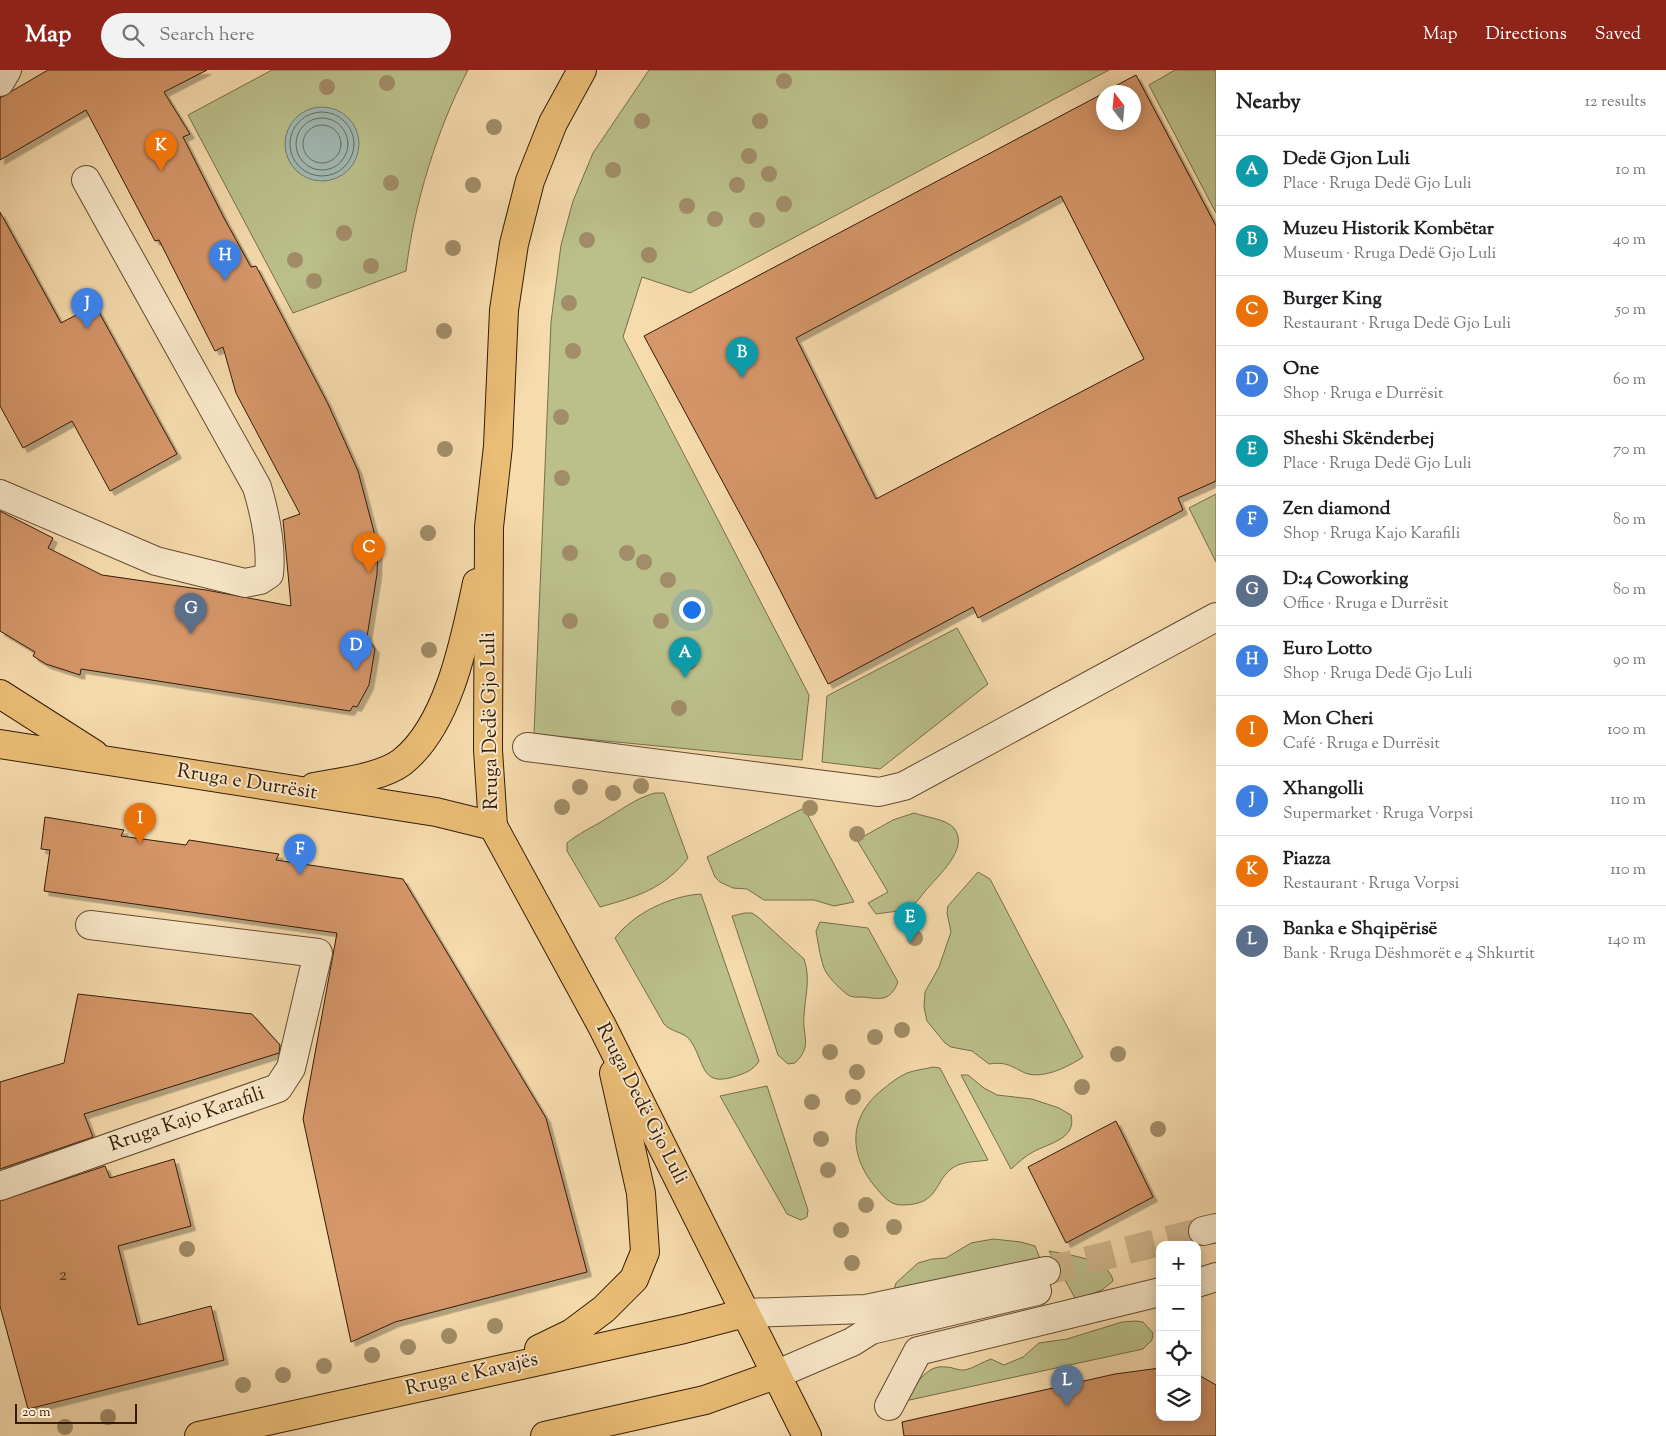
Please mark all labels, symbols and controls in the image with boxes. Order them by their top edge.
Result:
search box [101,13,451,58]
text: Map [25,18,71,52]
icon: search [119,21,147,49]
text: Search here [159,22,255,49]
text: Map [1423,22,1458,48]
text: Directions [1486,22,1567,48]
text: Saved [1595,22,1641,48]
north arrow [1096,85,1141,130]
text: Nearby [1236,88,1301,118]
text: 12 results [1585,91,1646,114]
pin: K [145,130,177,171]
text: Dedë Gjon Luli [1283,146,1410,173]
text: A [1246,159,1259,182]
text: 10 m [1616,159,1646,182]
text: Place · Rruga Dedë Gjo Luli [1283,173,1472,196]
text: Muzeu Historik Kombëtar [1283,216,1494,243]
text: B [1247,229,1257,252]
text: 40 m [1613,229,1646,252]
pin: H [209,240,241,281]
text: Museum · Rruga Dedë Gjo Luli [1283,243,1496,266]
text: Burger King [1283,286,1382,313]
pin: J [71,288,103,329]
text: C [1246,299,1258,322]
text: 50 m [1615,299,1646,322]
text: Restaurant · Rruga Dedë Gjo Luli [1283,313,1511,336]
pin: B [726,337,758,378]
text: One [1283,356,1319,383]
text: D [1246,369,1258,392]
text: 60 m [1613,369,1646,392]
text: Shop · Rruga e Durrësit [1283,383,1444,406]
text: Sheshi Skënderbej [1283,426,1434,453]
text: E [1247,439,1257,462]
text: 70 m [1613,439,1646,462]
text: Place · Rruga Dedë Gjo Luli [1283,453,1472,476]
text: Zen diamond [1283,496,1390,523]
text: F [1248,509,1256,532]
text: 80 m [1613,509,1646,532]
text: Shop · Rruga Kajo Karafili [1283,523,1460,546]
pin: C [353,532,385,573]
text: D:4 Coworking [1283,566,1408,593]
text: G [1245,579,1259,602]
text: 80 m [1613,579,1646,602]
pin: G [175,593,207,634]
text: Office · Rruga e Durrësit [1283,593,1448,616]
your location [679,597,705,623]
pin: D [340,630,372,671]
street label: Rruga Dedë Gjo Luli [475,631,507,810]
text: Euro Lotto [1283,636,1372,663]
pin: A [669,637,701,678]
text: H [1246,649,1258,672]
text: 90 m [1613,649,1646,672]
text: Shop · Rruga Dedë Gjo Luli [1283,663,1473,686]
text: Mon Cheri [1283,706,1374,733]
text: I [1249,719,1255,742]
text: 100 m [1607,719,1646,742]
text: Café · Rruga e Durrësit [1283,733,1440,756]
street label: Rruga e Durrësit [175,758,319,808]
text: Xhangolli [1283,776,1364,803]
text: J [1250,789,1254,812]
text: 110 m [1610,789,1646,812]
pin: I [124,803,156,844]
text: Supermarket · Rruga Vorpsi [1283,803,1473,826]
pin: F [284,834,316,875]
text: Piazza [1283,846,1331,873]
text: K [1246,859,1258,882]
text: 110 m [1610,859,1646,882]
text: Restaurant · Rruga Vorpsi [1283,873,1459,896]
pin: E [894,902,926,943]
text: Banka e Shqipërisë [1283,916,1437,943]
text: L [1247,929,1257,952]
text: 140 m [1608,929,1646,952]
text: Bank · Rruga Dëshmorët e 4 Shkurtit [1283,943,1535,966]
street label: Rruga Dedë Gjo Luli [588,1018,694,1190]
street label: Rruga Kajo Karafili [105,1080,269,1160]
map controls [1156,1241,1201,1421]
button: + [1156,1241,1201,1286]
house number: 2 [59,1263,68,1289]
button: − [1156,1286,1201,1331]
button: locate [1156,1331,1201,1376]
street label: Rruga e Kavajës [403,1346,541,1404]
pin: L [1051,1365,1083,1406]
button: layers [1156,1376,1201,1421]
scale bar [15,1401,138,1424]
text: 20 m [22,1403,51,1423]

